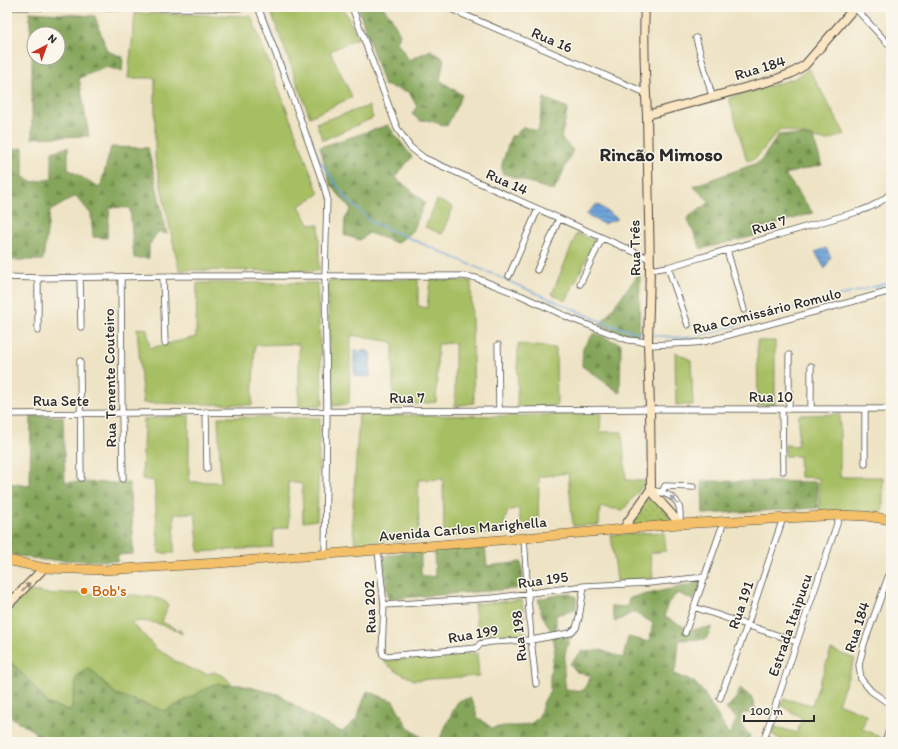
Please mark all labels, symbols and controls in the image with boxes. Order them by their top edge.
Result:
street label: Rua 16 [529,23,575,57]
north arrow [26,26,66,66]
text: N [45,31,59,46]
street label: Rua 184 [732,52,788,84]
district label: Rincão Mimoso [599,143,723,166]
street label: Rua 14 [483,165,531,199]
street label: Rua 7 [749,211,789,239]
street label: Rua Três [626,219,644,276]
street label: Rua Comissário Romulo [691,284,843,338]
street label: Rua Tenente Couteiro [100,308,120,448]
street label: Rua 10 [749,388,793,406]
street label: Rua 7 [389,389,425,407]
street label: Rua Sete [33,392,89,410]
one-way arrow [669,495,678,505]
street label: Avenida Carlos Marighella [378,513,548,545]
street label: Rua 195 [517,568,570,592]
street label: Estrada Itaipucu [764,571,816,679]
street label: Rua 191 [724,578,758,632]
street label: Rua 202 [360,580,380,634]
one-way arrow [21,582,31,592]
place label: Bob's [92,582,127,600]
marker: Bob's [79,586,89,596]
street label: Rua 184 [840,599,874,655]
street label: Rua 198 [507,610,531,662]
street label: Rua 199 [446,621,500,647]
scale bar [744,697,814,723]
text: 100 m [750,704,783,718]

